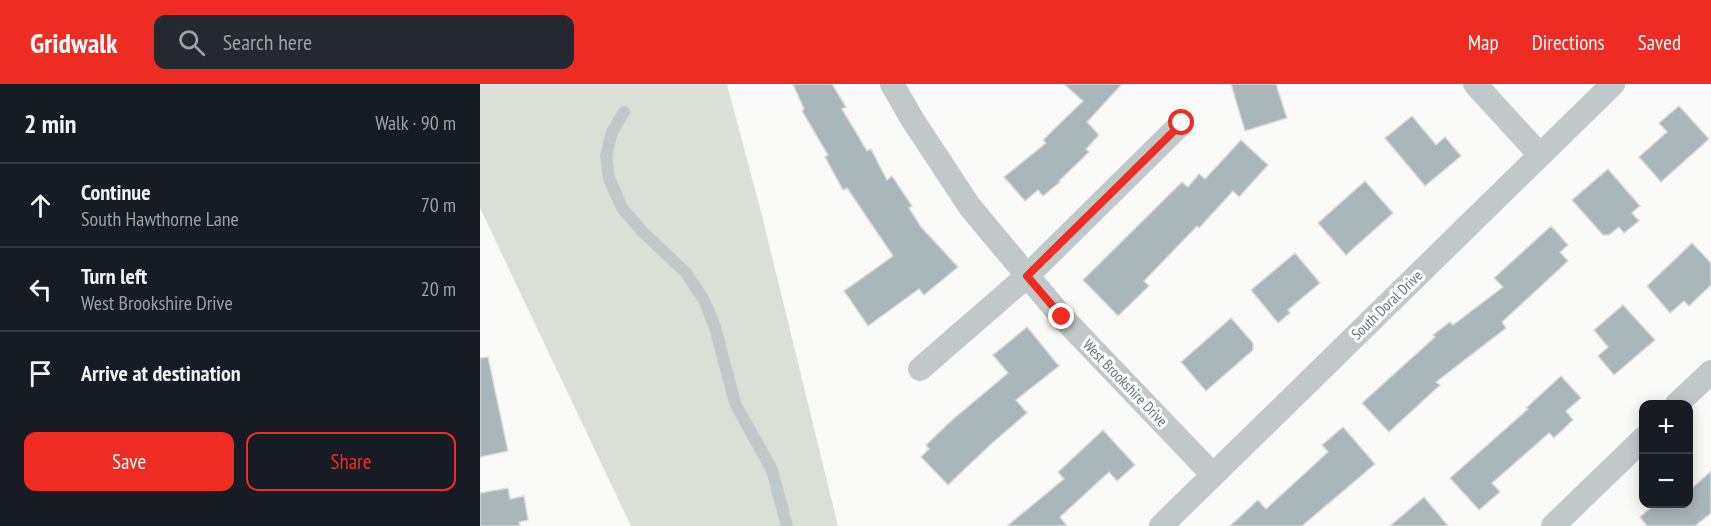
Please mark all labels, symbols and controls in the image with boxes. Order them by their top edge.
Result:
search box [154,15,574,69]
text: Gridwalk [30,24,118,61]
icon: search [175,26,208,59]
text: Search here [223,28,312,56]
text: Map [1468,29,1499,56]
text: Directions [1532,29,1605,56]
text: Saved [1638,29,1681,56]
text: 2 min [24,107,77,140]
route start [1168,109,1194,135]
text: Walk · 90 m [375,110,456,136]
text: Continue [81,178,151,206]
icon: ahead [24,189,57,222]
text: 70 m [421,192,456,218]
text: South Hawthorne Lane [81,206,239,232]
text: Turn left [81,262,147,290]
street label: South Doral Drive [1347,266,1426,343]
icon: left [24,273,57,306]
text: 20 m [421,276,456,302]
text: West Brookshire Drive [81,290,233,316]
route end [1048,303,1074,329]
street label: West Brookshire Drive [1079,335,1172,430]
icon: arrive [24,357,57,390]
text: Arrive at destination [81,359,241,387]
map controls [1639,400,1693,508]
button: + [1639,400,1693,454]
button: Save [24,432,234,491]
button: Share [246,432,456,491]
button: − [1639,454,1693,508]

